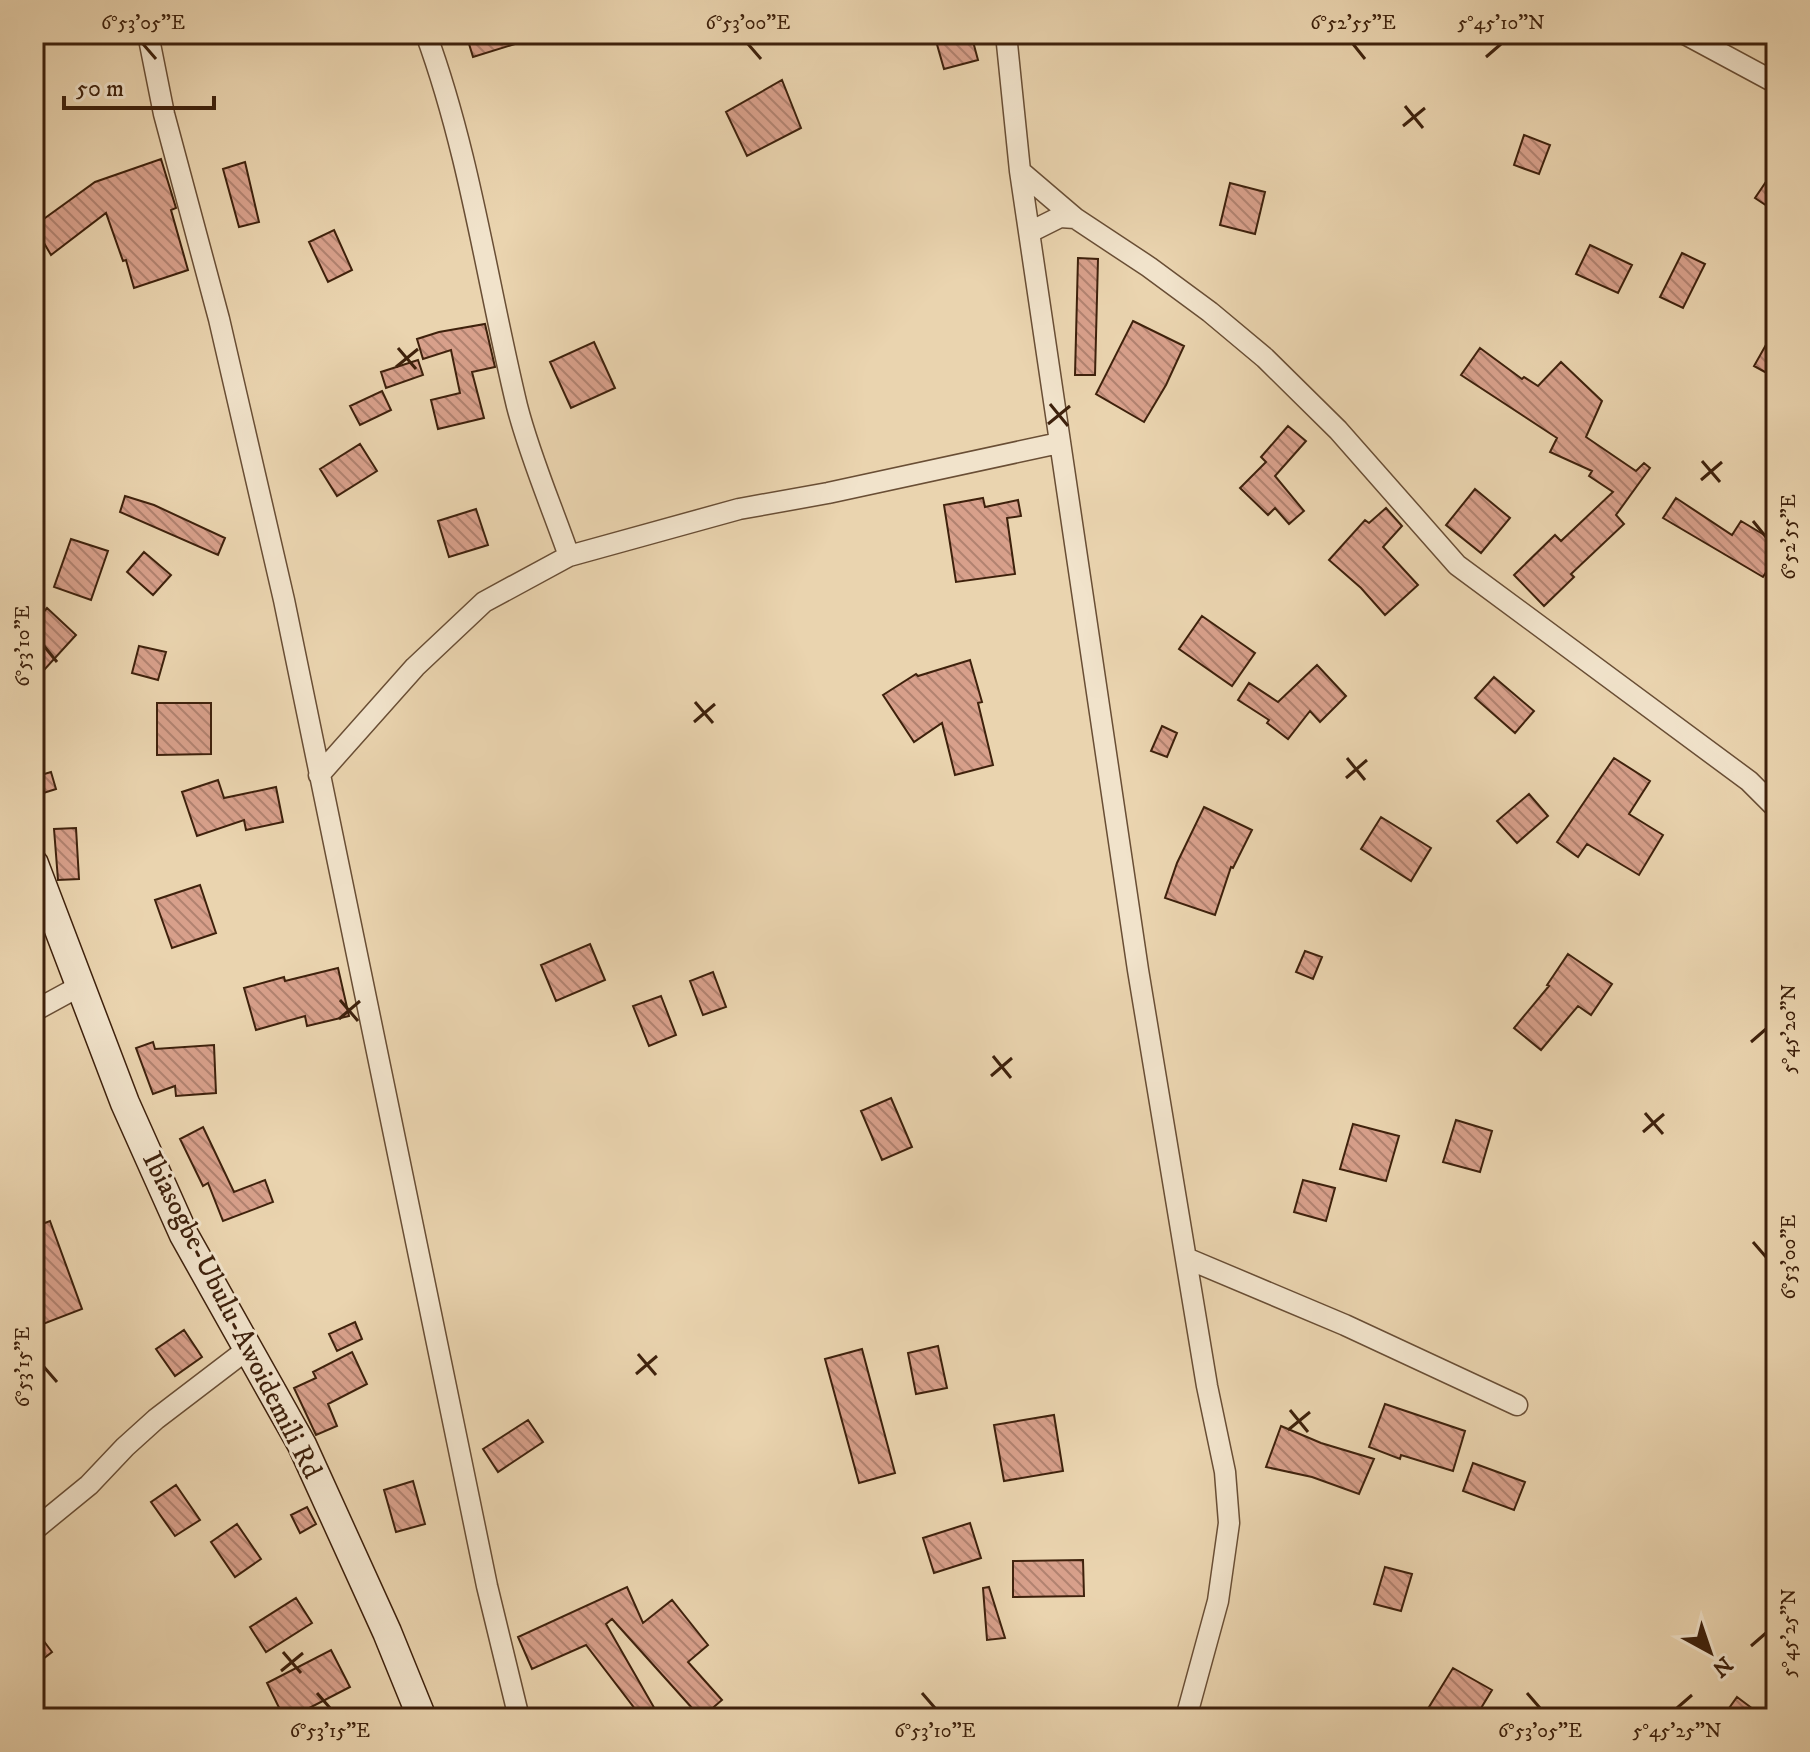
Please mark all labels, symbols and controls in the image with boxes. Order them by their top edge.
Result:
text: 6°53'05"E [101,11,185,36]
text: 6°53'00"E [706,11,790,36]
text: 6°52'55"E [1310,11,1396,36]
text: 5°45'10"N [1457,11,1545,36]
scale bar [64,60,214,110]
text: 50 m [76,74,124,104]
text: 6°52'55"E [1777,494,1802,580]
text: 6°53'10"E [11,605,36,687]
text: 5°45'20"N [1777,984,1802,1074]
street label: Ibiasogbe-Ubulu-Awoidemili Rd [134,1146,330,1484]
text: 6°53'00"E [1777,1215,1802,1299]
text: 6°53'15"E [11,1327,36,1407]
text: 5°45'25"N [1777,1589,1802,1677]
north arrow [1670,1612,1750,1692]
text: N [1706,1650,1737,1682]
text: 6°53'15"E [290,1719,370,1744]
text: 6°53'10"E [894,1719,976,1744]
text: 6°53'05"E [1498,1719,1582,1744]
text: 5°45'25"N [1633,1719,1721,1744]

